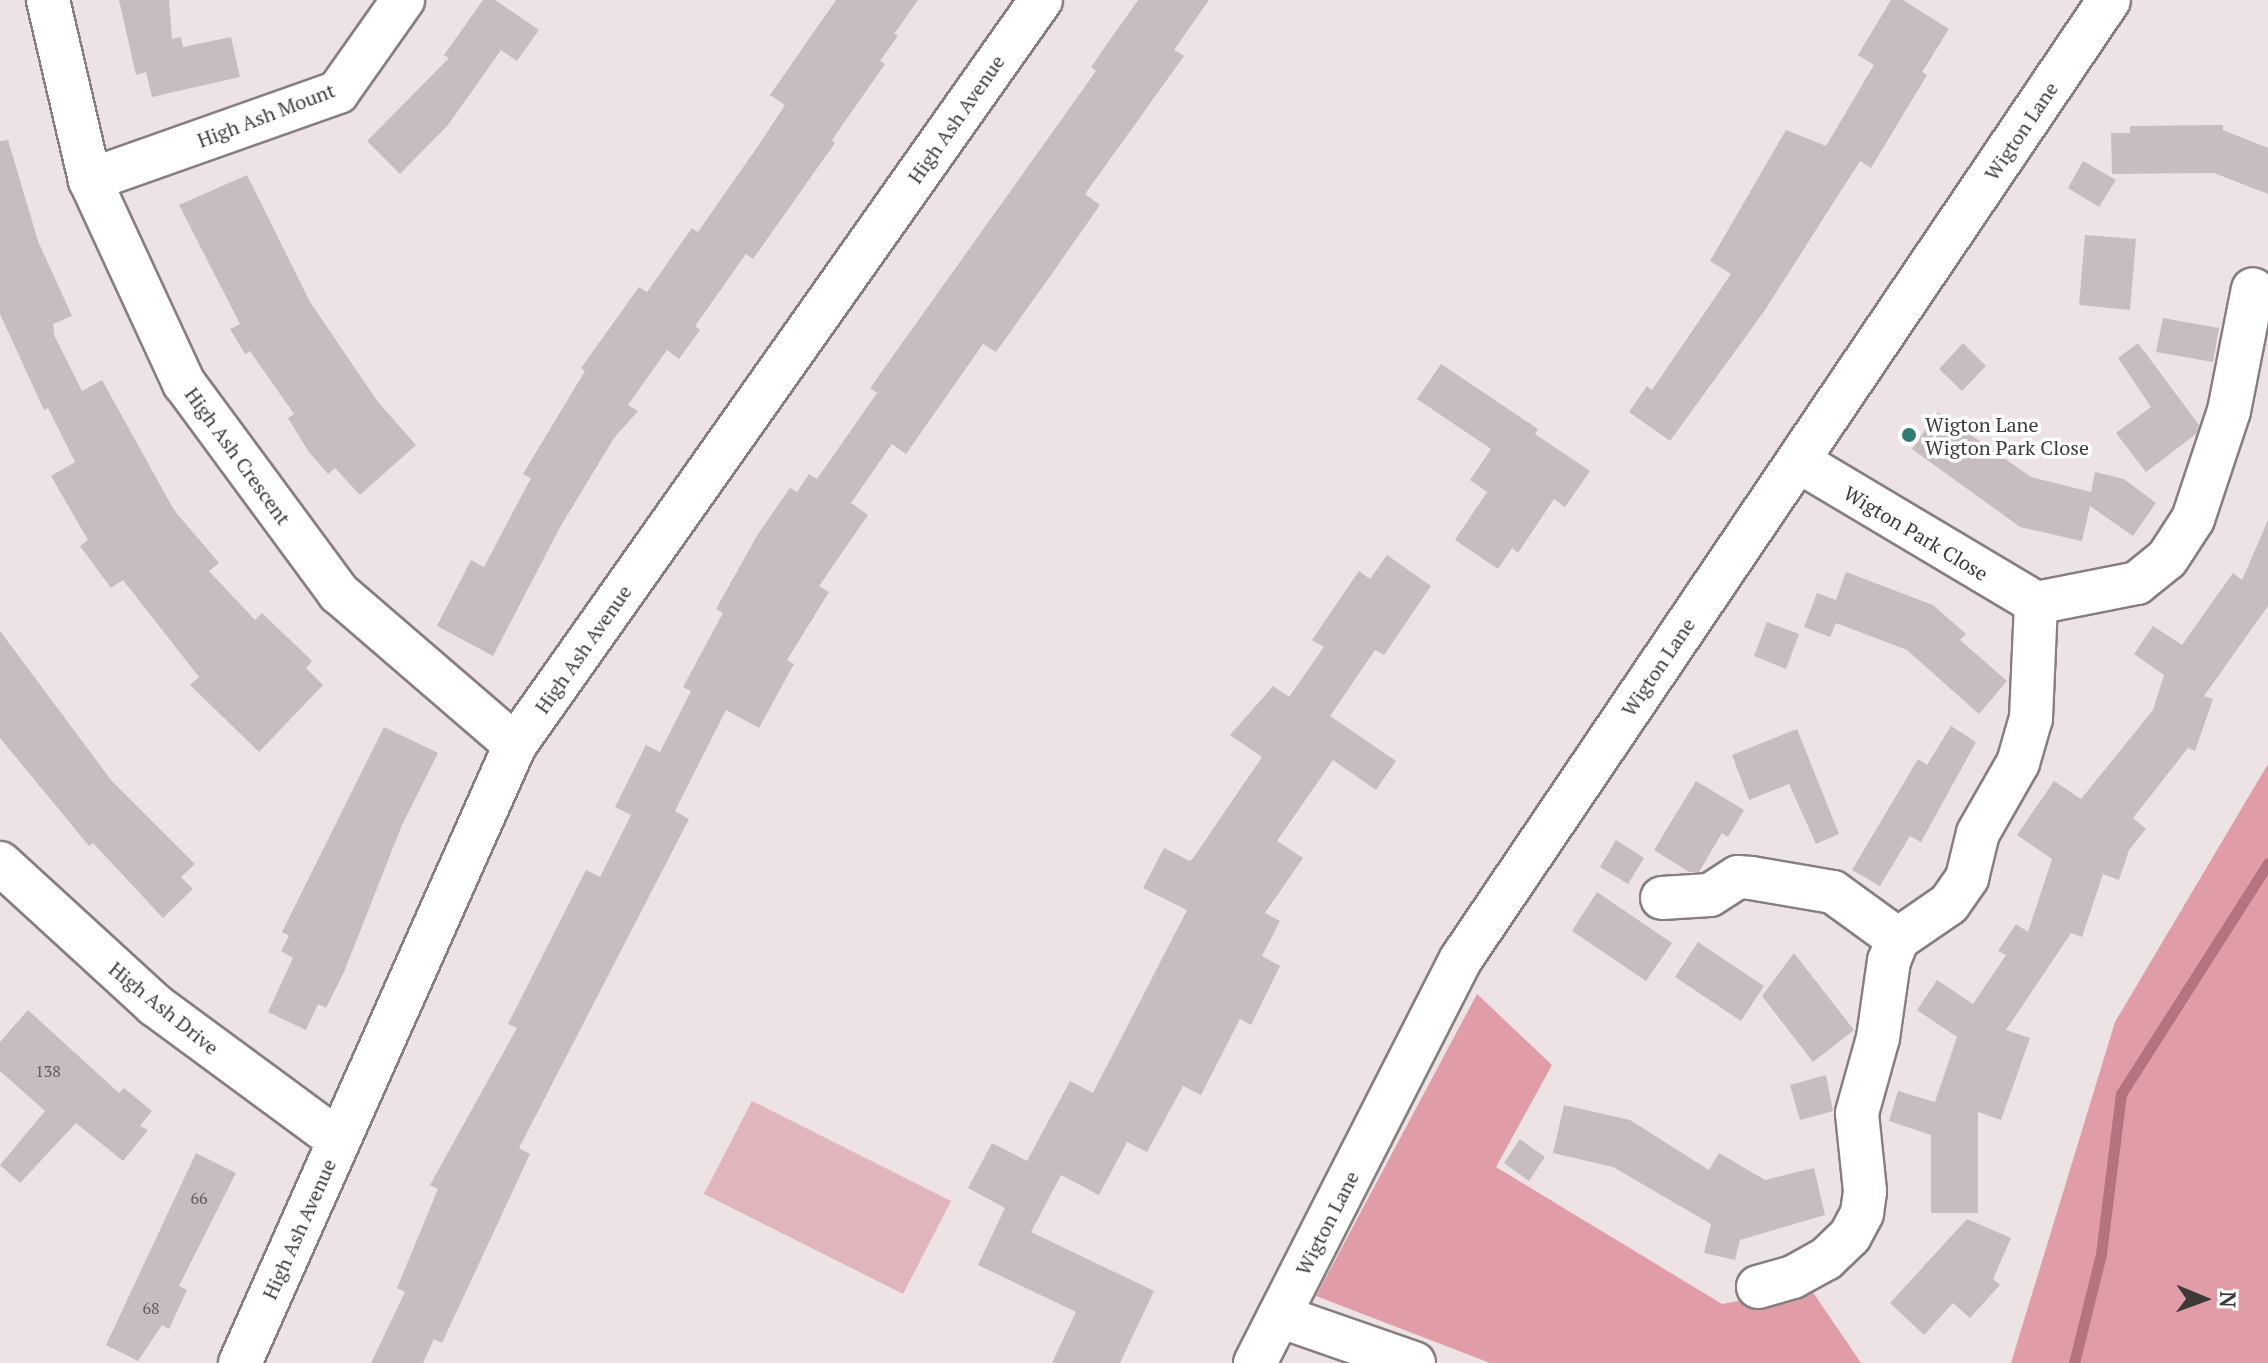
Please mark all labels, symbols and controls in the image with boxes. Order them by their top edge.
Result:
street label: High Ash Avenue [903,50,1009,188]
street label: Wigton Lane [1979,77,2063,185]
street label: High Ash Mount [194,78,338,152]
street label: High Ash Crescent [180,383,296,529]
place label: Wigton Lane Wigton Park Close [1925,412,2089,459]
marker: Wigton Lane Wigton Park Close [1900,426,1918,444]
street label: Wigton Park Close [1840,480,1992,586]
street label: High Ash Avenue [530,580,636,718]
street label: Wigton Lane [1616,613,1700,721]
street label: High Ash Drive [104,956,224,1060]
house number: 138 [35,1061,61,1081]
street label: High Ash Avenue [257,1155,341,1303]
street label: Wigton Lane [1291,1167,1363,1279]
house number: 66 [190,1188,208,1208]
north arrow [2164,1259,2244,1339]
text: N [2214,1291,2243,1308]
house number: 68 [142,1298,160,1318]

